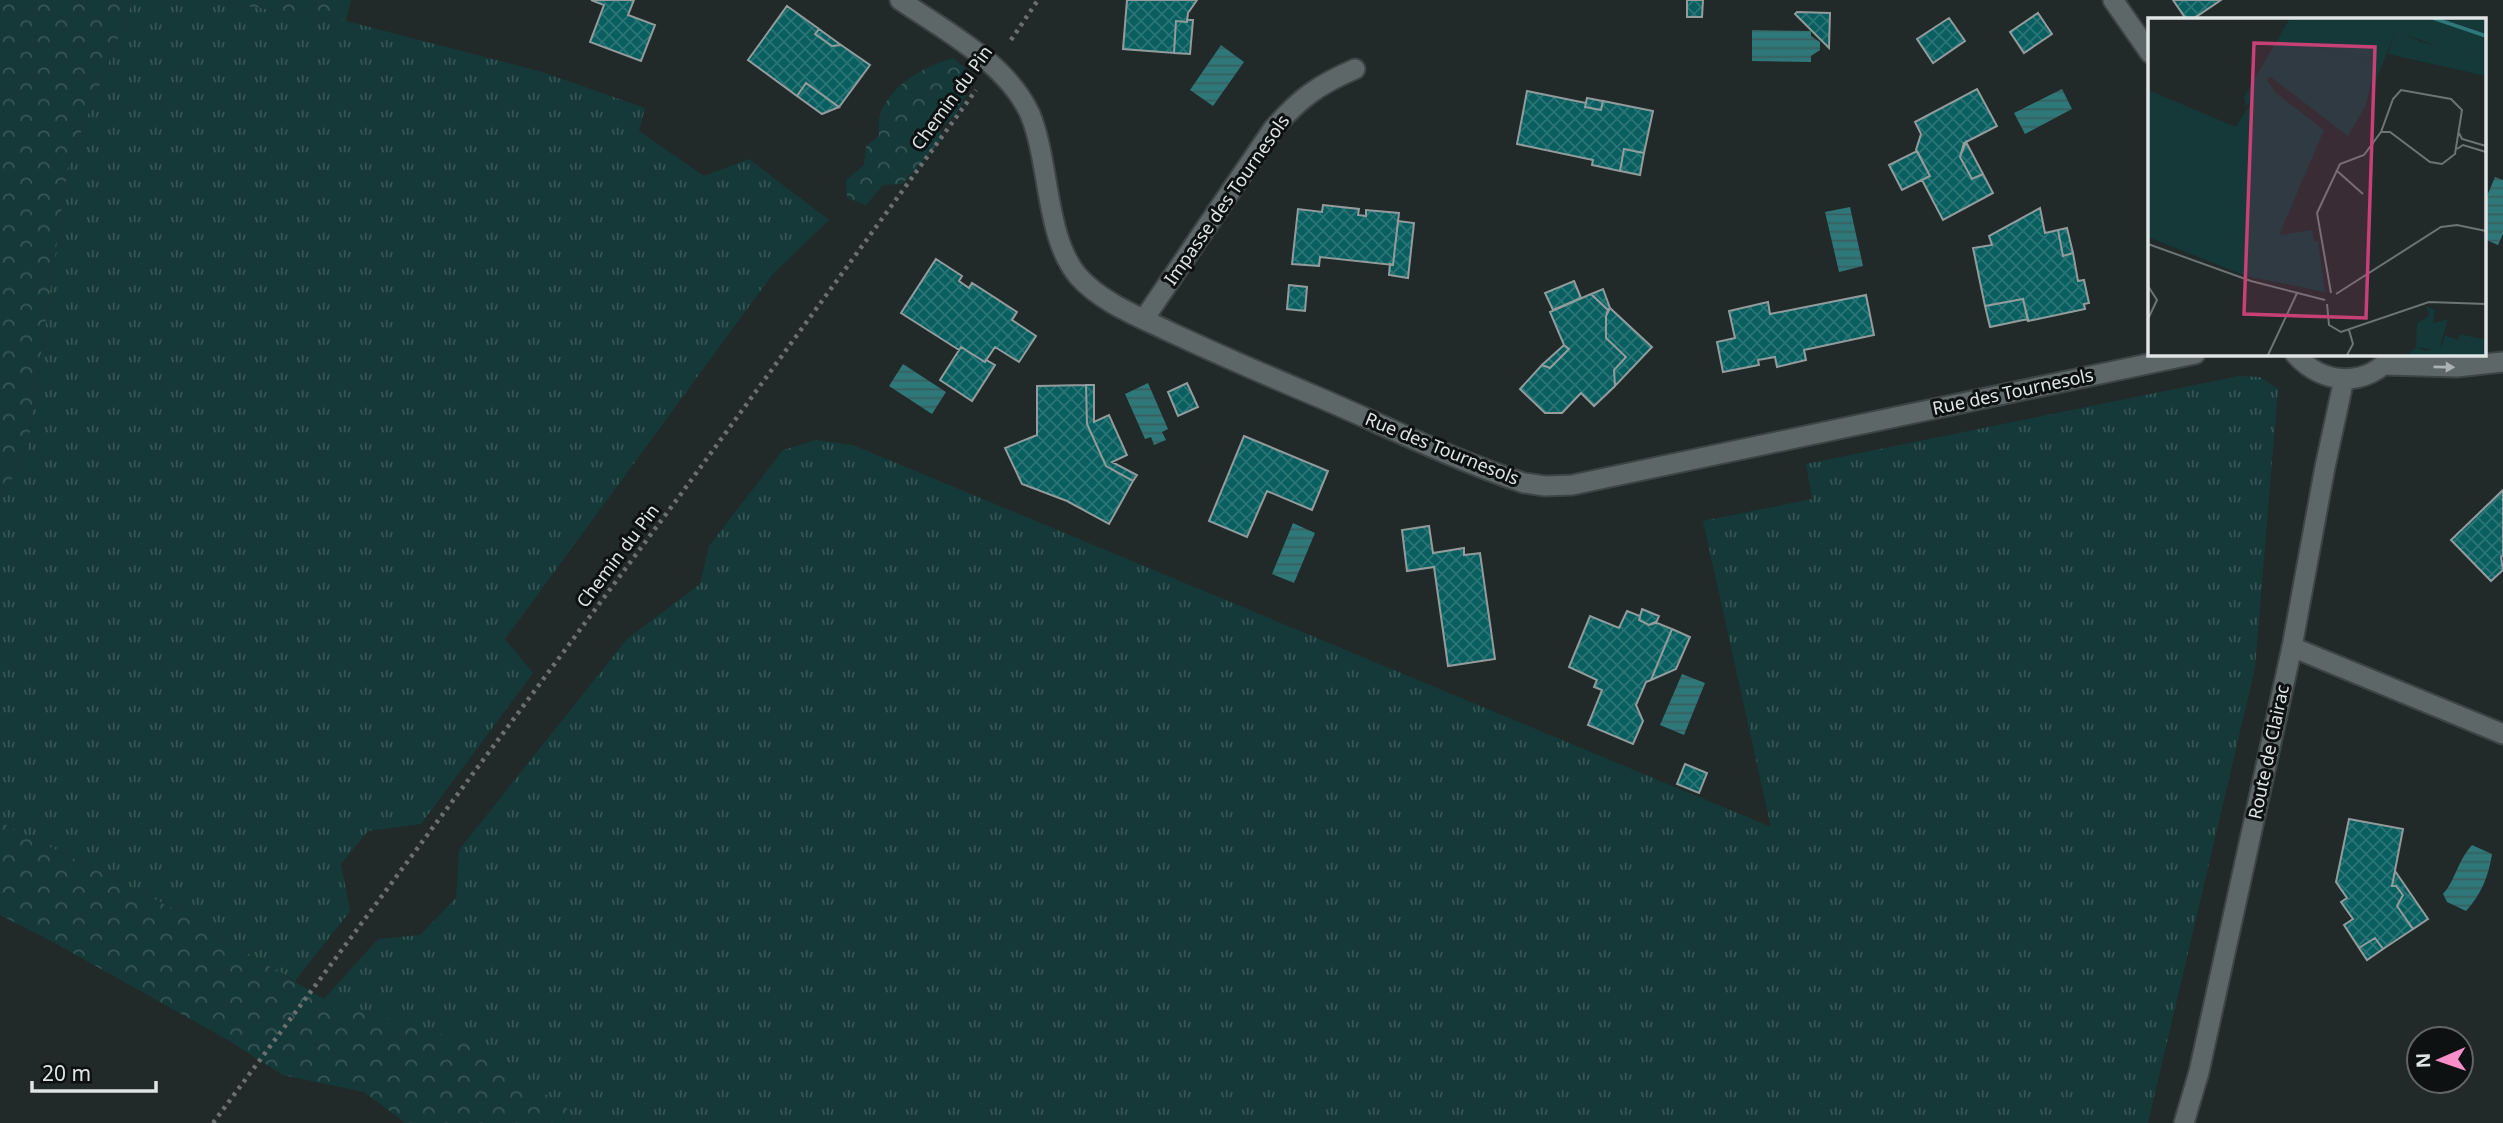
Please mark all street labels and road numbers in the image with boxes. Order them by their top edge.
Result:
street label: Chemin du Pin [905,40,997,154]
street label: Impasse des Tournesols [1158,109,1294,289]
street label: Rue des Tournesols [1930,362,2095,420]
street label: Rue des Tournesols [1362,406,1523,490]
street label: Chemin du Pin [570,499,664,612]
street label: Route de Clairac [2242,682,2294,821]

